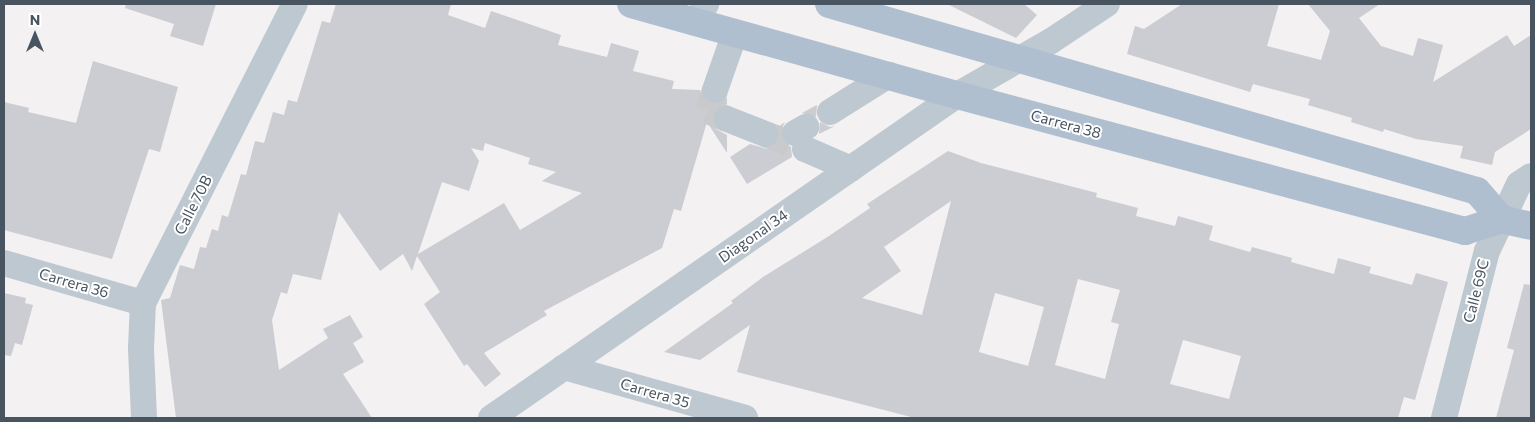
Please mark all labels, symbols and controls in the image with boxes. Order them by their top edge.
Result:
north arrow [10,10,60,60]
text: N [30,11,40,28]
street label: Carrera 38 [1029,106,1103,142]
street label: Calle 70B [170,172,216,238]
street label: Diagonal 34 [715,206,791,266]
street label: Calle 69C [1459,257,1493,325]
street label: Carrera 36 [37,264,111,302]
street label: Carrera 35 [618,374,692,412]

